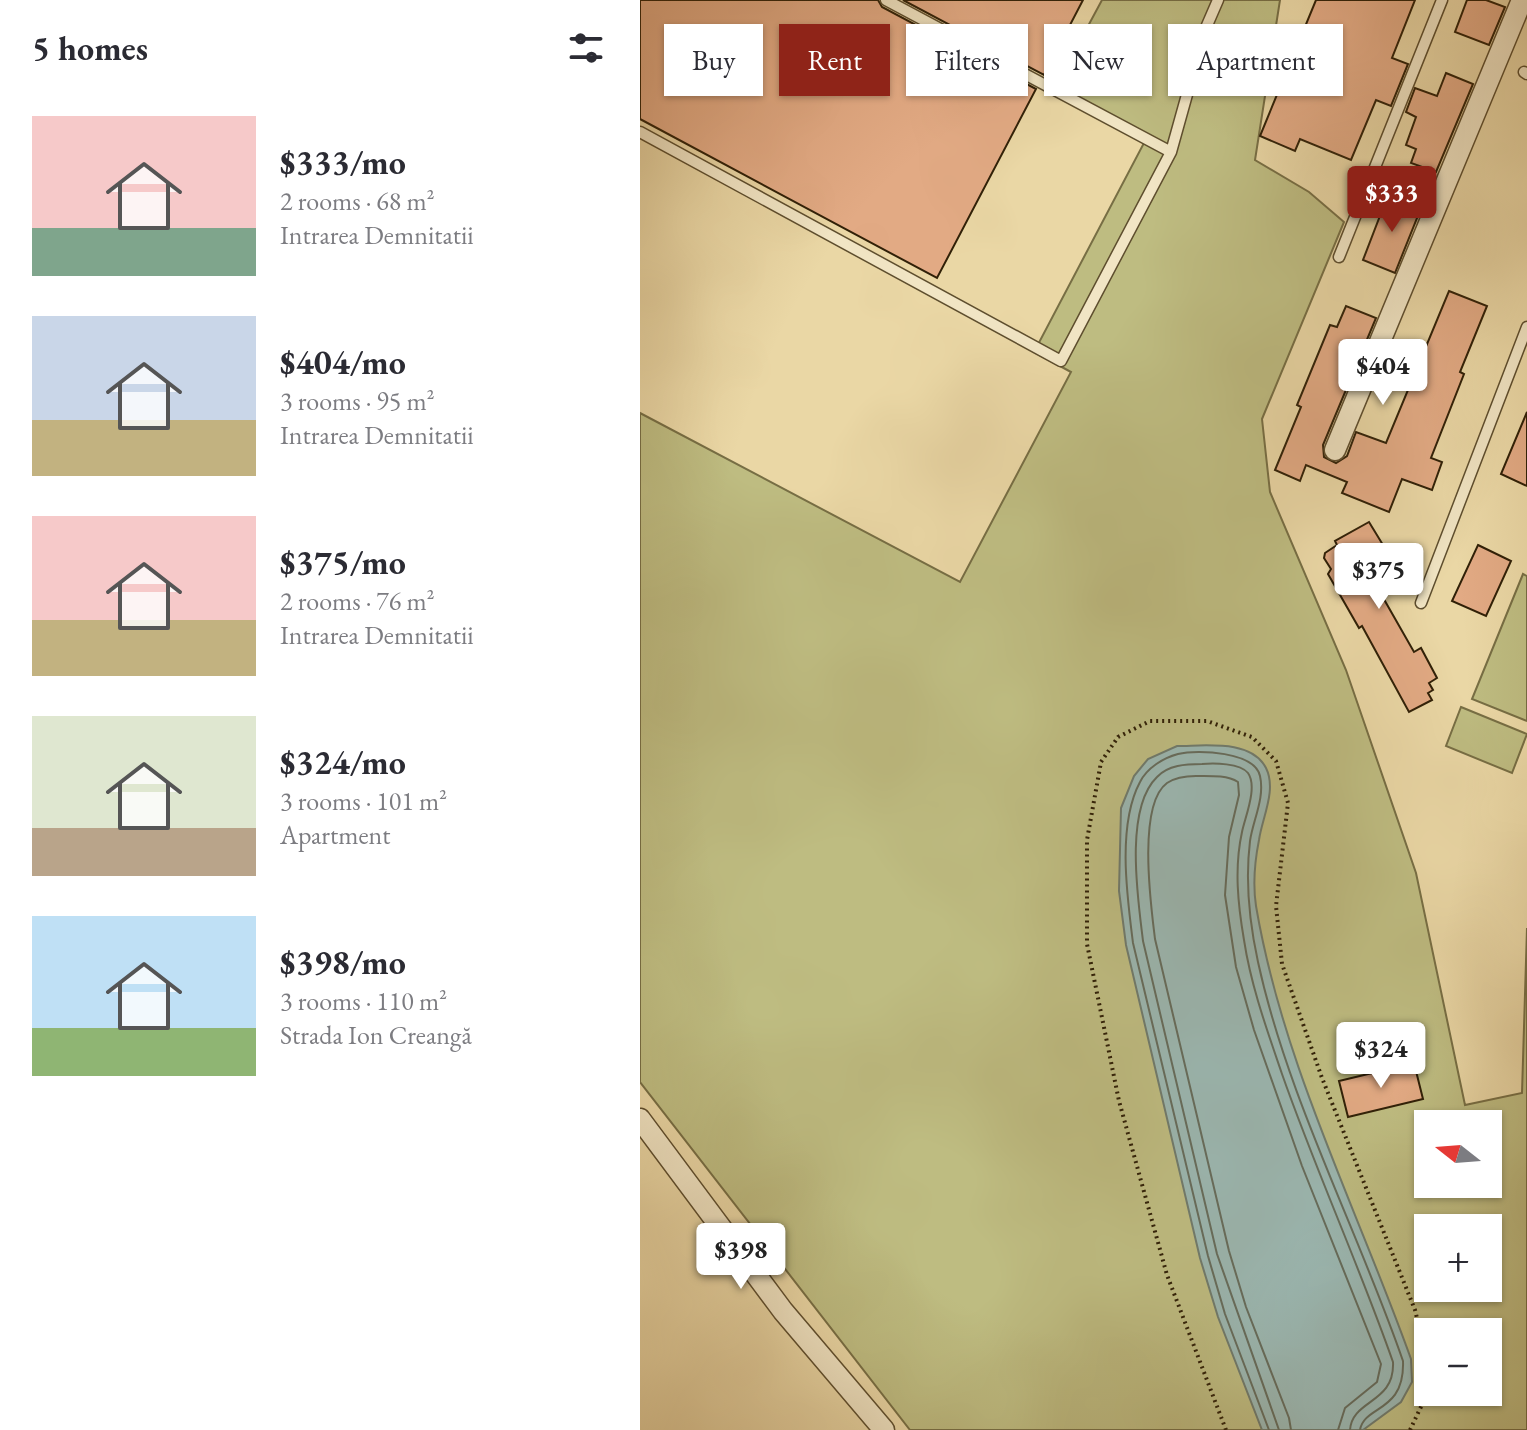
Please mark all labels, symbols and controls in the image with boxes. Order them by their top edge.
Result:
chip: Buy [664,24,763,96]
chip: Rent [779,24,890,96]
chip: Filters [906,24,1028,96]
chip: New [1044,24,1152,96]
chip: Apartment [1168,24,1343,96]
text: 5 homes [32,26,148,70]
icon: filters [564,26,608,70]
text: $333/mo [280,140,406,184]
icon: home [96,148,192,244]
pin: $333 [1345,166,1439,234]
text: $333 [1365,175,1419,209]
text: 2 rooms · 68 m² [280,184,435,218]
text: Intrarea Demnitatii [280,218,474,252]
pin: $404 [1336,339,1430,407]
text: $404/mo [280,340,406,384]
icon: home [96,348,192,444]
text: $404 [1356,348,1410,382]
text: 3 rooms · 95 m² [280,384,435,418]
text: Intrarea Demnitatii [280,418,474,452]
text: $375/mo [280,540,406,584]
pin: $375 [1332,543,1426,611]
icon: home [96,548,192,644]
text: $375 [1352,552,1406,586]
text: 2 rooms · 76 m² [280,584,435,618]
text: Intrarea Demnitatii [280,618,474,652]
text: $324/mo [280,740,406,784]
icon: home [96,748,192,844]
text: 3 rooms · 101 m² [280,784,447,818]
text: Apartment [280,818,390,852]
text: $398/mo [280,940,406,984]
icon: home [96,948,192,1044]
text: 3 rooms · 110 m² [280,984,447,1018]
text: Strada Ion Creangă [280,1018,472,1052]
pin: $324 [1334,1022,1428,1090]
text: $324 [1354,1031,1408,1065]
north arrow [1414,1110,1502,1198]
map controls [1414,1110,1502,1406]
button: + [1414,1214,1502,1302]
pin: $398 [694,1223,788,1291]
text: $398 [714,1232,768,1266]
button: − [1414,1318,1502,1406]

